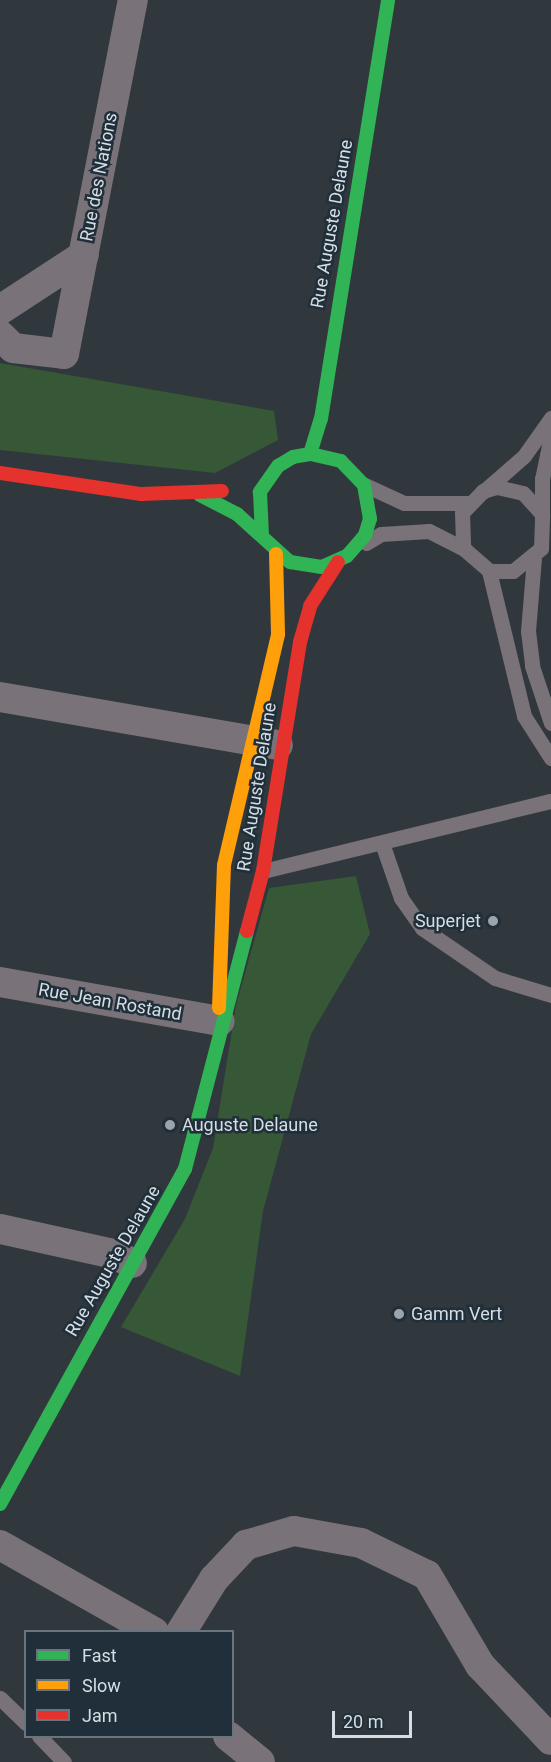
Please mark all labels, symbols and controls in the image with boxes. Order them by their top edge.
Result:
street label: Rue des Nations [76,111,122,243]
street label: Rue Auguste Delaune [307,138,357,310]
street label: Rue Auguste Delaune [233,701,281,873]
place label: Superjet [415,910,481,932]
marker: Superjet [486,914,500,928]
street label: Rue Jean Rostand [37,979,183,1025]
place label: Auguste Delaune [182,1114,318,1136]
marker: Auguste Delaune [163,1118,177,1132]
street label: Rue Auguste Delaune [61,1182,165,1340]
place label: Gamm Vert [411,1303,502,1325]
marker: Gamm Vert [392,1307,406,1321]
legend [24,1630,234,1738]
text: Fast [82,1645,117,1666]
text: Slow [82,1675,121,1696]
scale bar [335,1699,414,1737]
text: Jam [82,1705,118,1726]
text: 20 m [343,1711,383,1732]

